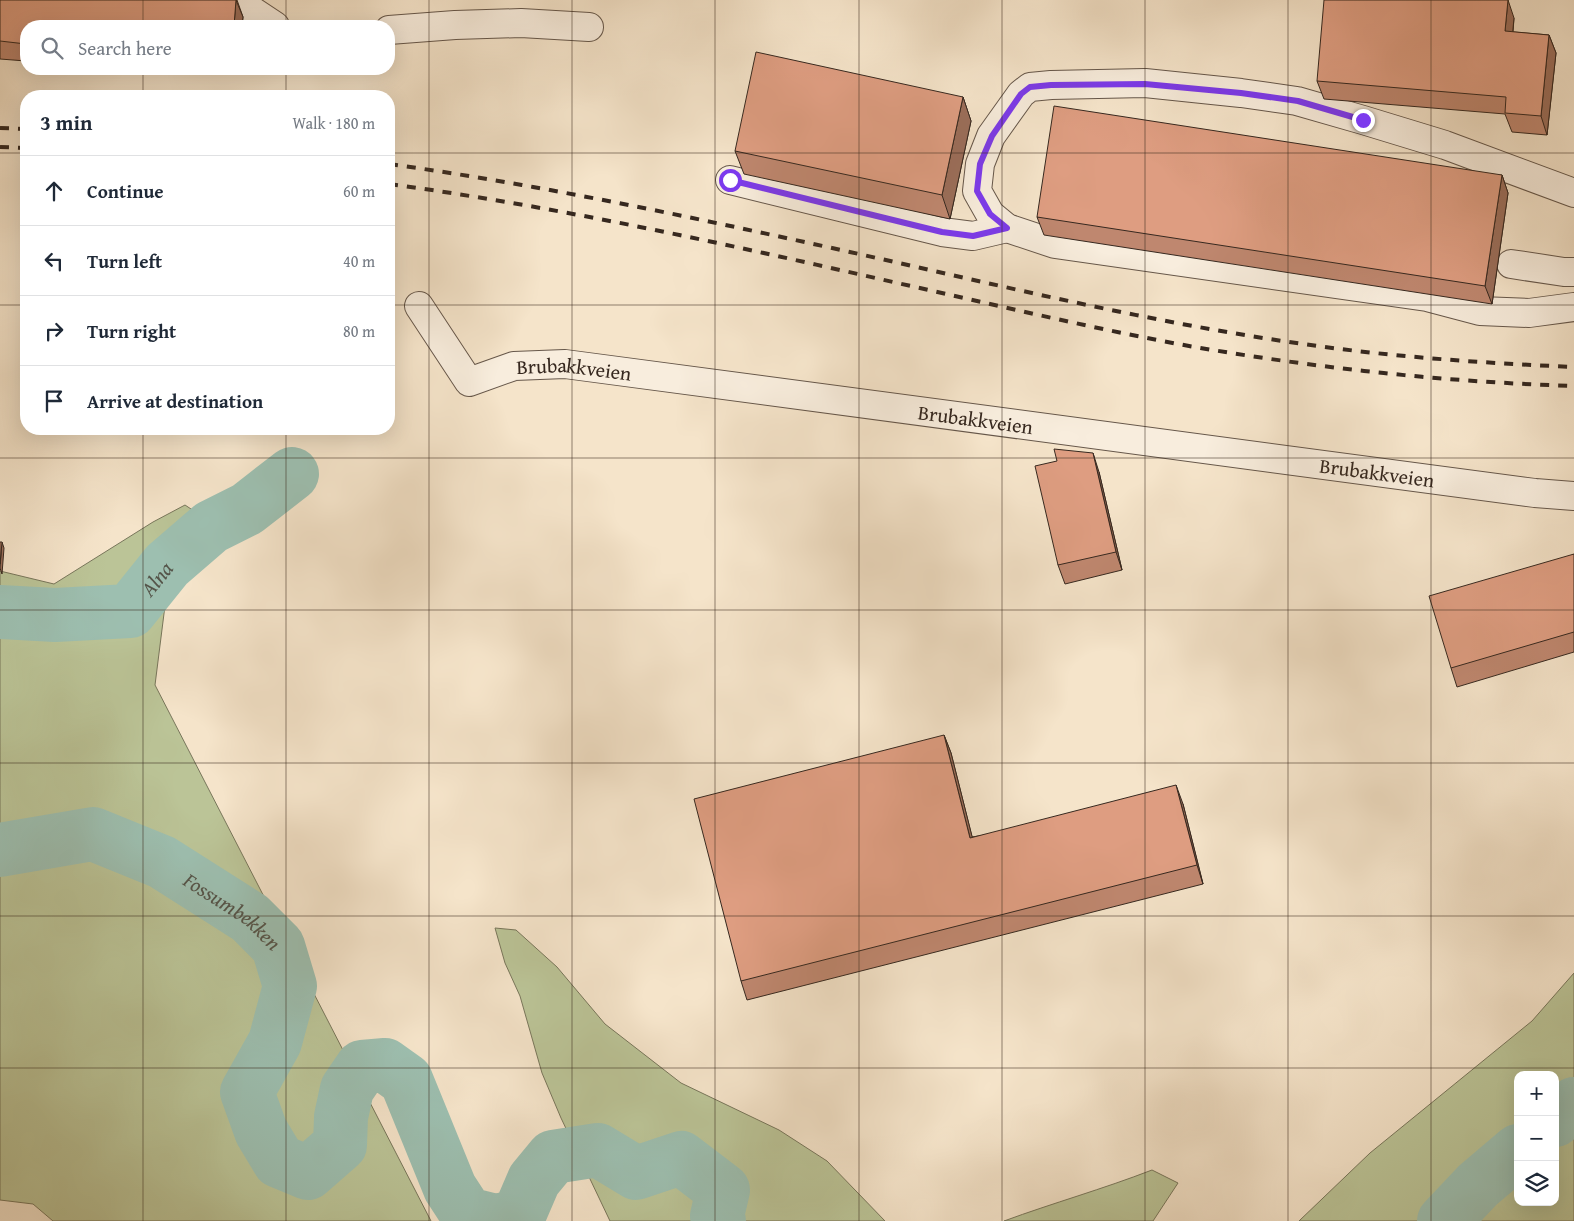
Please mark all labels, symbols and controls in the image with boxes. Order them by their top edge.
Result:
search box [20,20,395,75]
icon: search [38,34,66,62]
text: Search here [78,34,172,62]
text: 3 min [40,107,92,138]
route end [1352,109,1375,132]
text: Walk · 180 m [292,111,375,135]
route start [719,169,742,192]
icon: ahead [40,177,68,205]
text: Continue [87,177,164,205]
text: 60 m [343,179,375,203]
icon: left [40,247,68,275]
text: Turn left [87,247,162,275]
text: 40 m [343,249,375,273]
icon: right [40,317,68,345]
text: Turn right [87,317,176,345]
text: 80 m [343,319,375,343]
street label: Brubakkveien [516,349,633,387]
icon: arrive [40,387,68,415]
text: Arrive at destination [87,387,263,415]
street label: Brubakkveien [916,397,1035,441]
street label: Brubakkveien [1318,450,1436,494]
water label: Alna [132,554,180,603]
water label: Fossumbekken [177,864,289,957]
map controls [1514,1071,1559,1206]
button: + [1514,1071,1559,1116]
button: − [1514,1116,1559,1161]
button: layers [1514,1161,1559,1206]

